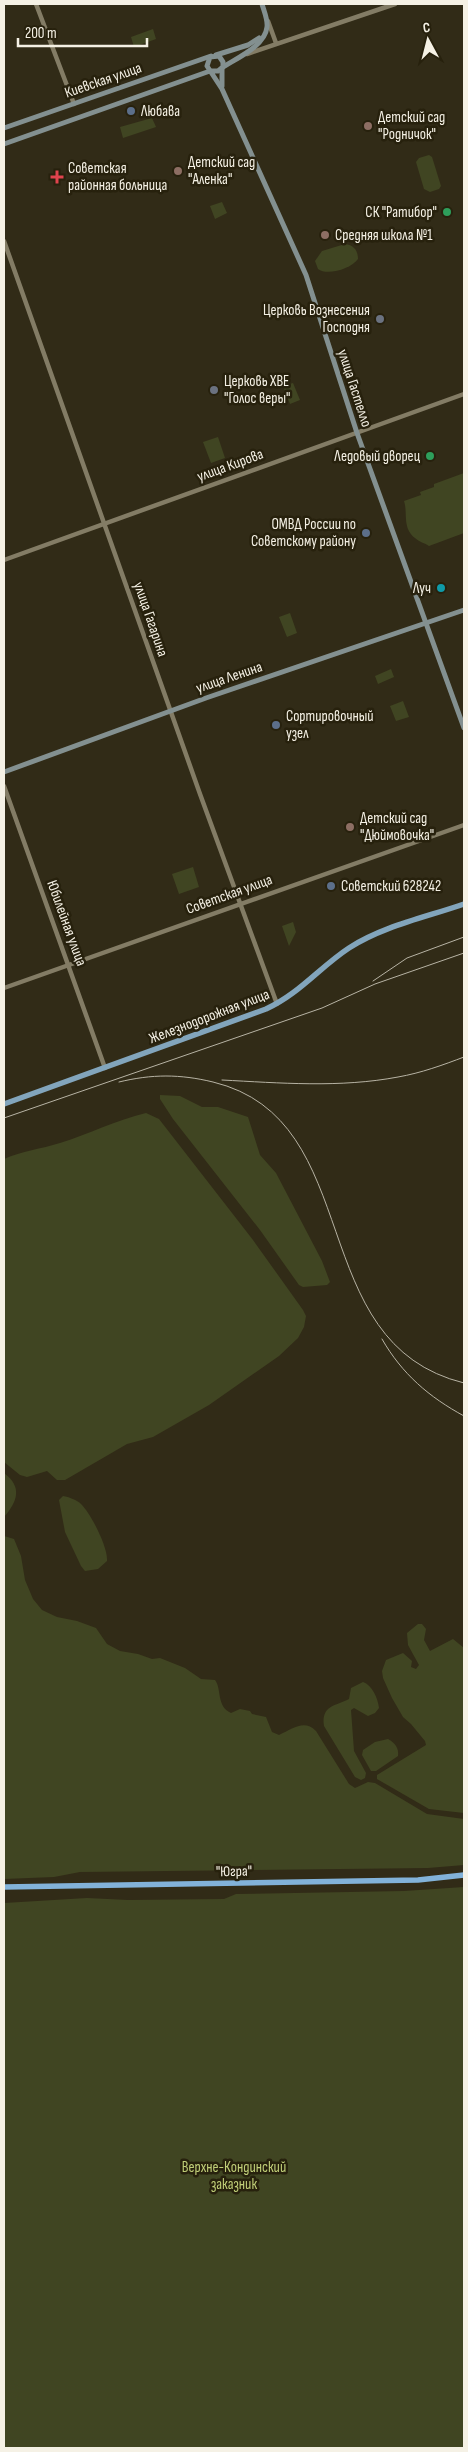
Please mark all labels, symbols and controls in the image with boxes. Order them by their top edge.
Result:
scale bar [18,15,146,47]
north arrow [403,15,453,65]
text: С [422,19,431,36]
text: 200 m [25,24,57,43]
street label: Киевская улица [62,58,144,103]
place label: Любава [140,102,180,121]
marker: Любава [125,105,137,117]
place label: Детский сад "Родничок" [378,108,445,144]
marker: Детский сад "Родничок" [362,120,374,132]
place label: Детский сад "Аленка" [188,153,255,189]
place label: Советская районная больница [68,159,167,195]
marker: Детский сад "Аленка" [172,165,184,177]
marker: Советская районная больница [50,170,64,184]
place label: СК "Ратибор" [365,203,437,222]
marker: СК "Ратибор" [441,206,453,218]
place label: Средняя школа №1 [335,226,433,245]
marker: Средняя школа №1 [319,229,331,241]
place label: Церковь Вознесения Господня [263,301,370,337]
marker: Церковь Вознесения Господня [374,313,386,325]
street label: улица Гастелло [333,347,376,429]
place label: Церковь ХВЕ "Голос веры" [224,372,290,408]
marker: Церковь ХВЕ "Голос веры" [208,384,220,396]
street label: улица Кирова [194,445,266,486]
place label: Ледовый дворец [333,447,421,466]
marker: Ледовый дворец [424,450,436,462]
place label: ОМВД России по Советскому району [251,515,356,551]
marker: ОМВД России по Советскому району [360,527,372,539]
street label: улица Гагарина [129,579,172,659]
place label: Луч [412,579,431,598]
marker: Луч [435,582,447,594]
street label: улица Ленина [194,657,265,698]
place label: Сортировочный узел [286,707,374,743]
marker: Сортировочный узел [270,719,282,731]
place label: Детский сад "Дюймовочка" [360,809,434,845]
marker: Детский сад "Дюймовочка" [344,821,356,833]
street label: Советская улица [184,870,275,919]
place label: Советский 628242 [341,877,441,896]
street label: Юбилейная улица [42,878,91,969]
marker: Советский 628242 [325,880,337,892]
street label: Железнодорожная улица [146,985,272,1048]
street label: "Югра" [216,1862,252,1881]
park label: Верхне-Кондинский заказник [182,2158,286,2194]

